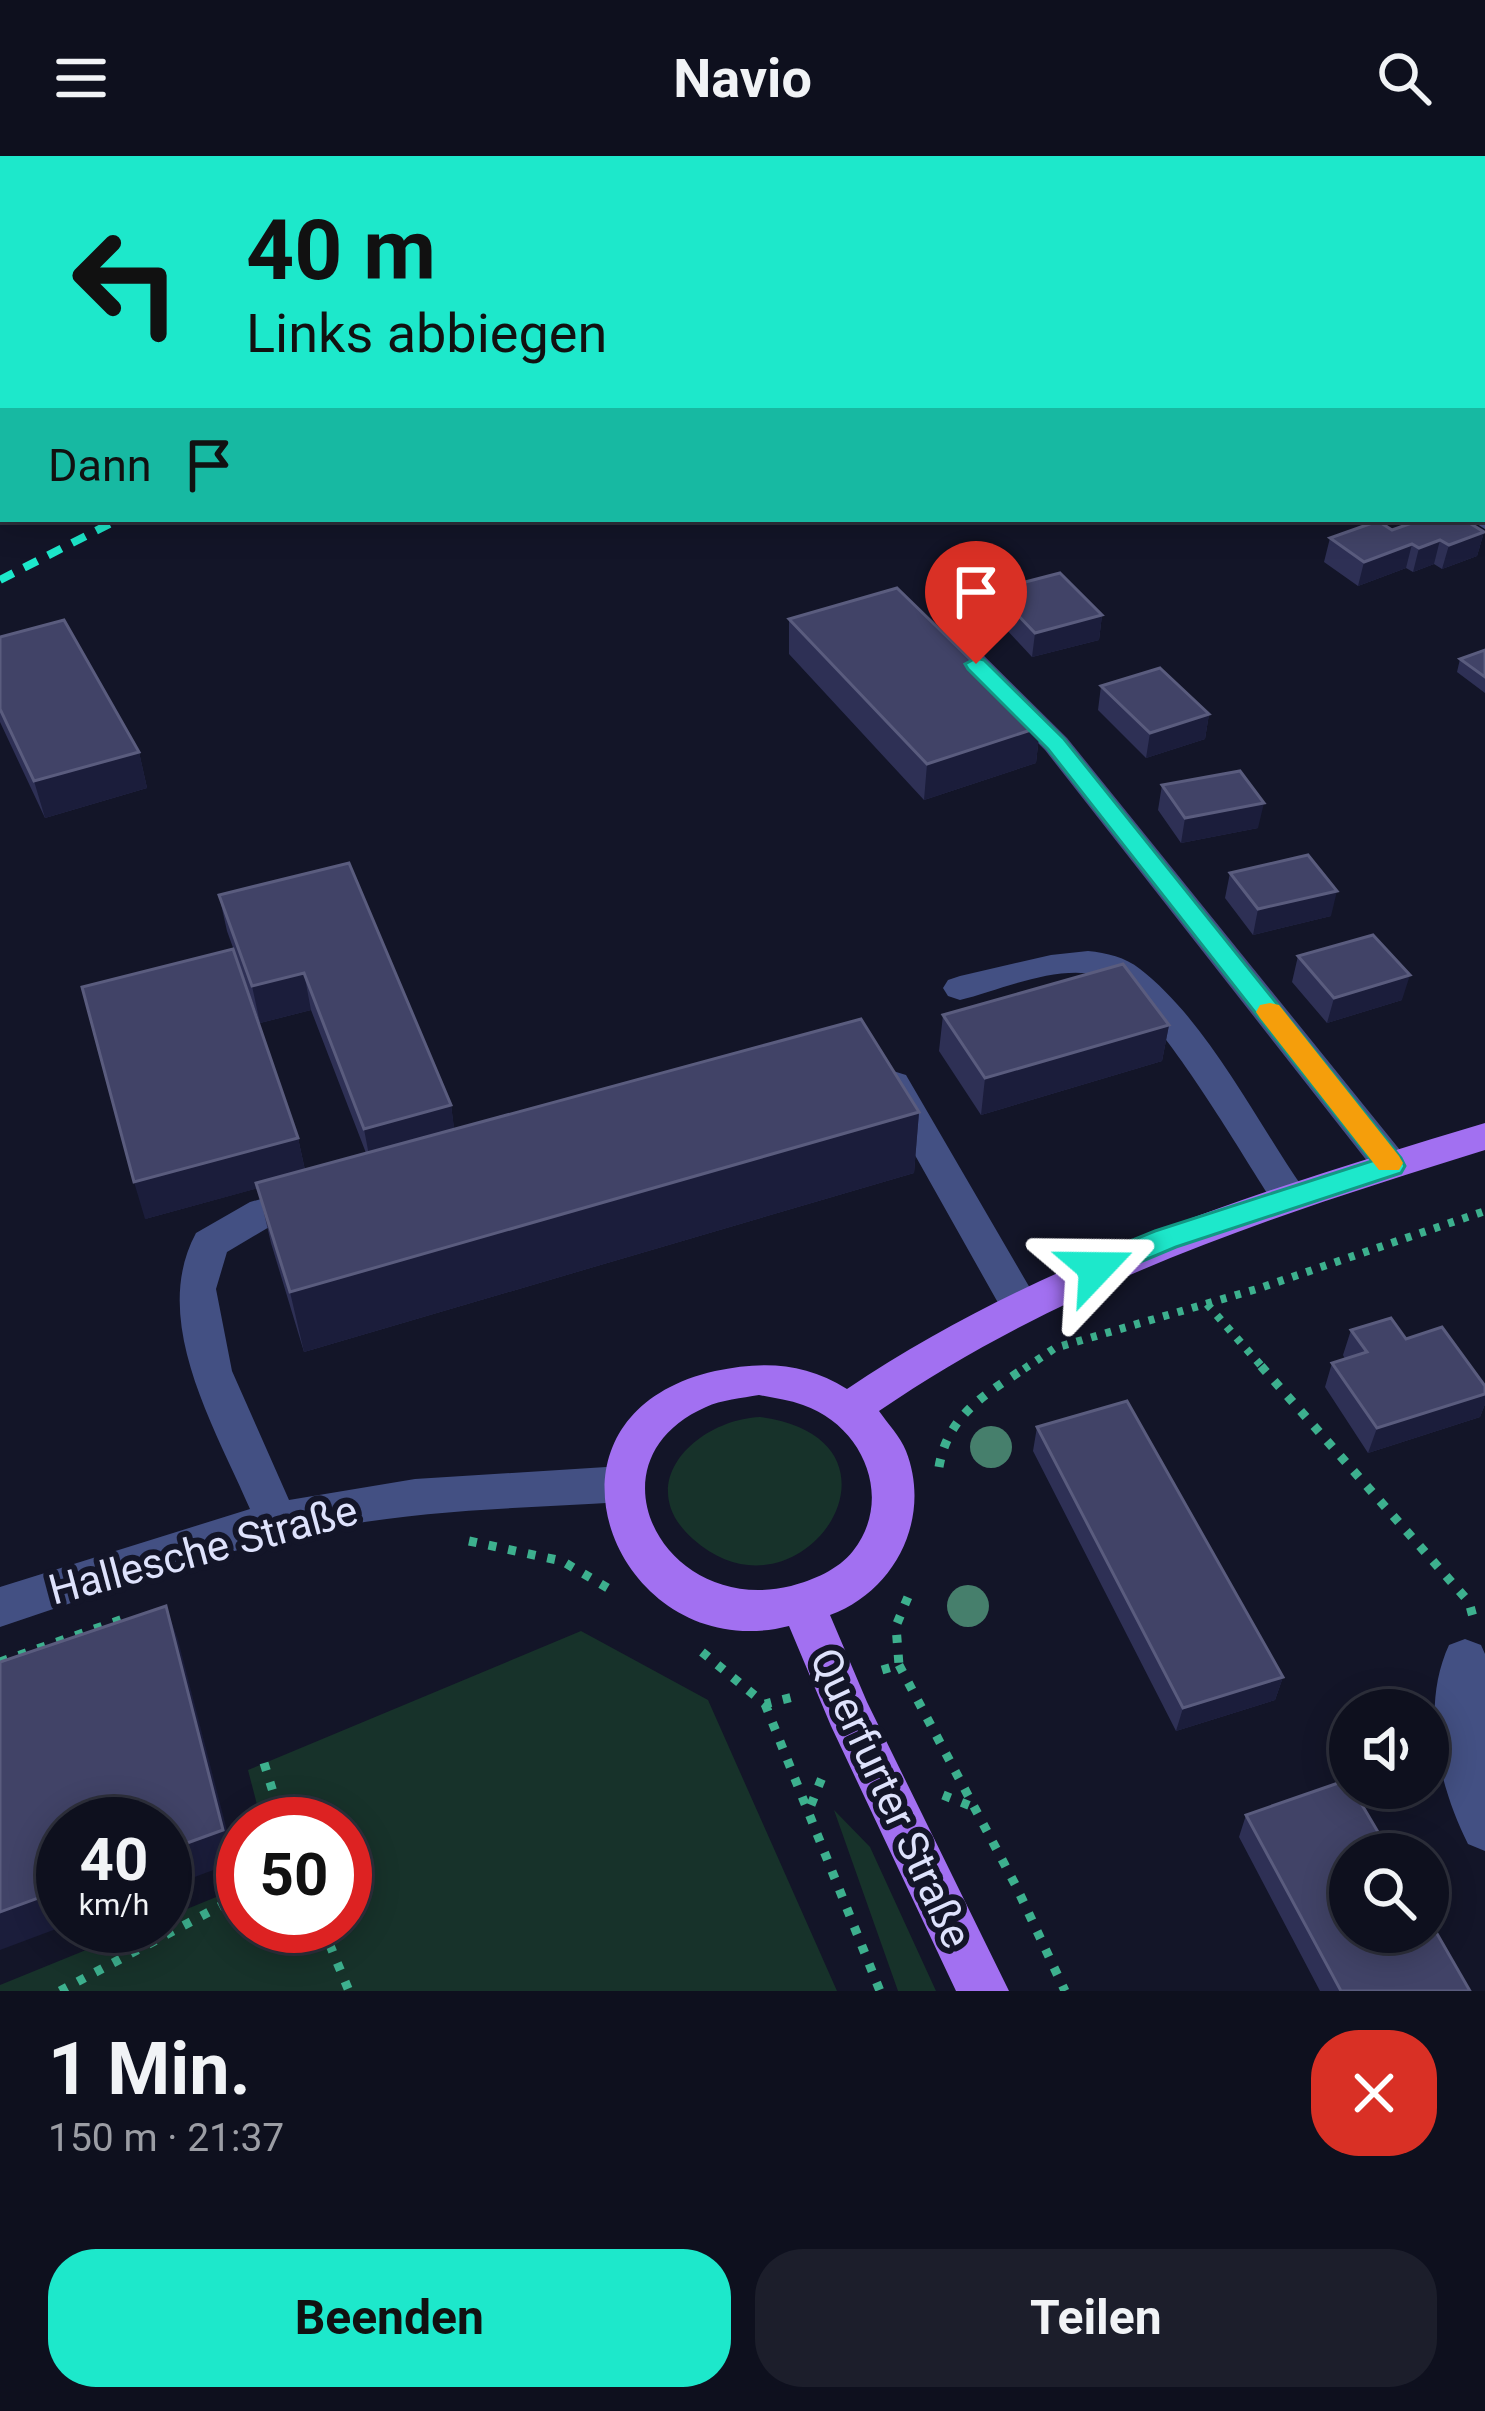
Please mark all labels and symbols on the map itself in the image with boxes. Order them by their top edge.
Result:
pin [925,541,1027,664]
position arrow [1033,1205,1159,1331]
street label: Hallesche Straße [43,1485,363,1615]
street label: Querfurter Straße [800,1640,982,1956]
speed limit sign: 50 [216,1797,372,1953]

